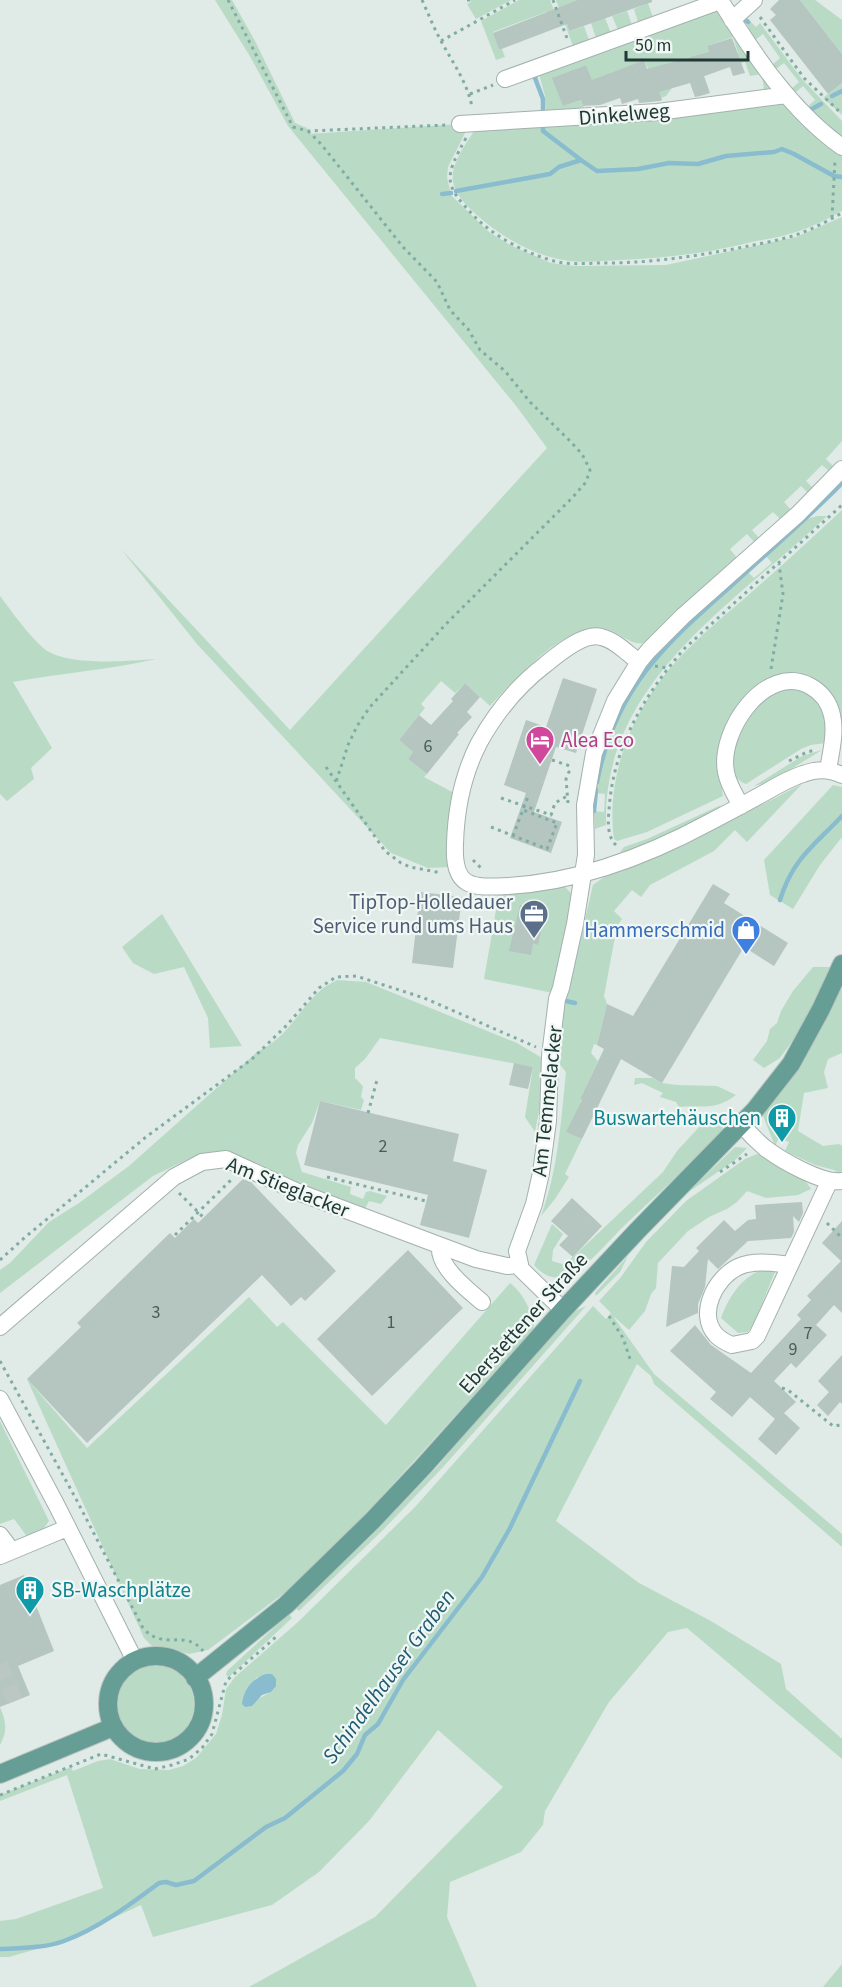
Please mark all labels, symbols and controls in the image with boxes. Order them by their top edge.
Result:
scale bar [626,24,748,62]
text: 50 m [635,33,671,58]
street label: Dinkelweg [577,95,671,133]
hotel icon: Alea Eco [524,724,556,766]
place label: Alea Eco [561,725,634,755]
house number: 6 [424,734,433,759]
place label: TipTop-Holledauer Service rund ums Haus [312,887,514,941]
office icon: TipTop-Holledauer Service rund ums Haus [518,898,550,940]
shop icon: Hammerschmid [730,914,762,956]
place label: Hammerschmid [584,915,725,945]
street label: Am Temmelacker [524,1023,570,1178]
building icon: Buswartehäuschen [766,1102,798,1144]
place label: Buswartehäuschen [593,1103,761,1133]
house number: 2 [379,1134,388,1159]
street label: Am Stieglacker [222,1149,355,1226]
street label: Eberstettener Straße [451,1246,595,1400]
house number: 3 [152,1300,161,1325]
house number: 1 [387,1310,395,1335]
house number: 7 [804,1321,813,1346]
house number: 9 [789,1337,798,1362]
building icon: SB-Waschplätze [14,1574,46,1616]
place label: SB-Waschplätze [51,1575,191,1605]
water label: Schindelhauser Graben [314,1583,463,1770]

